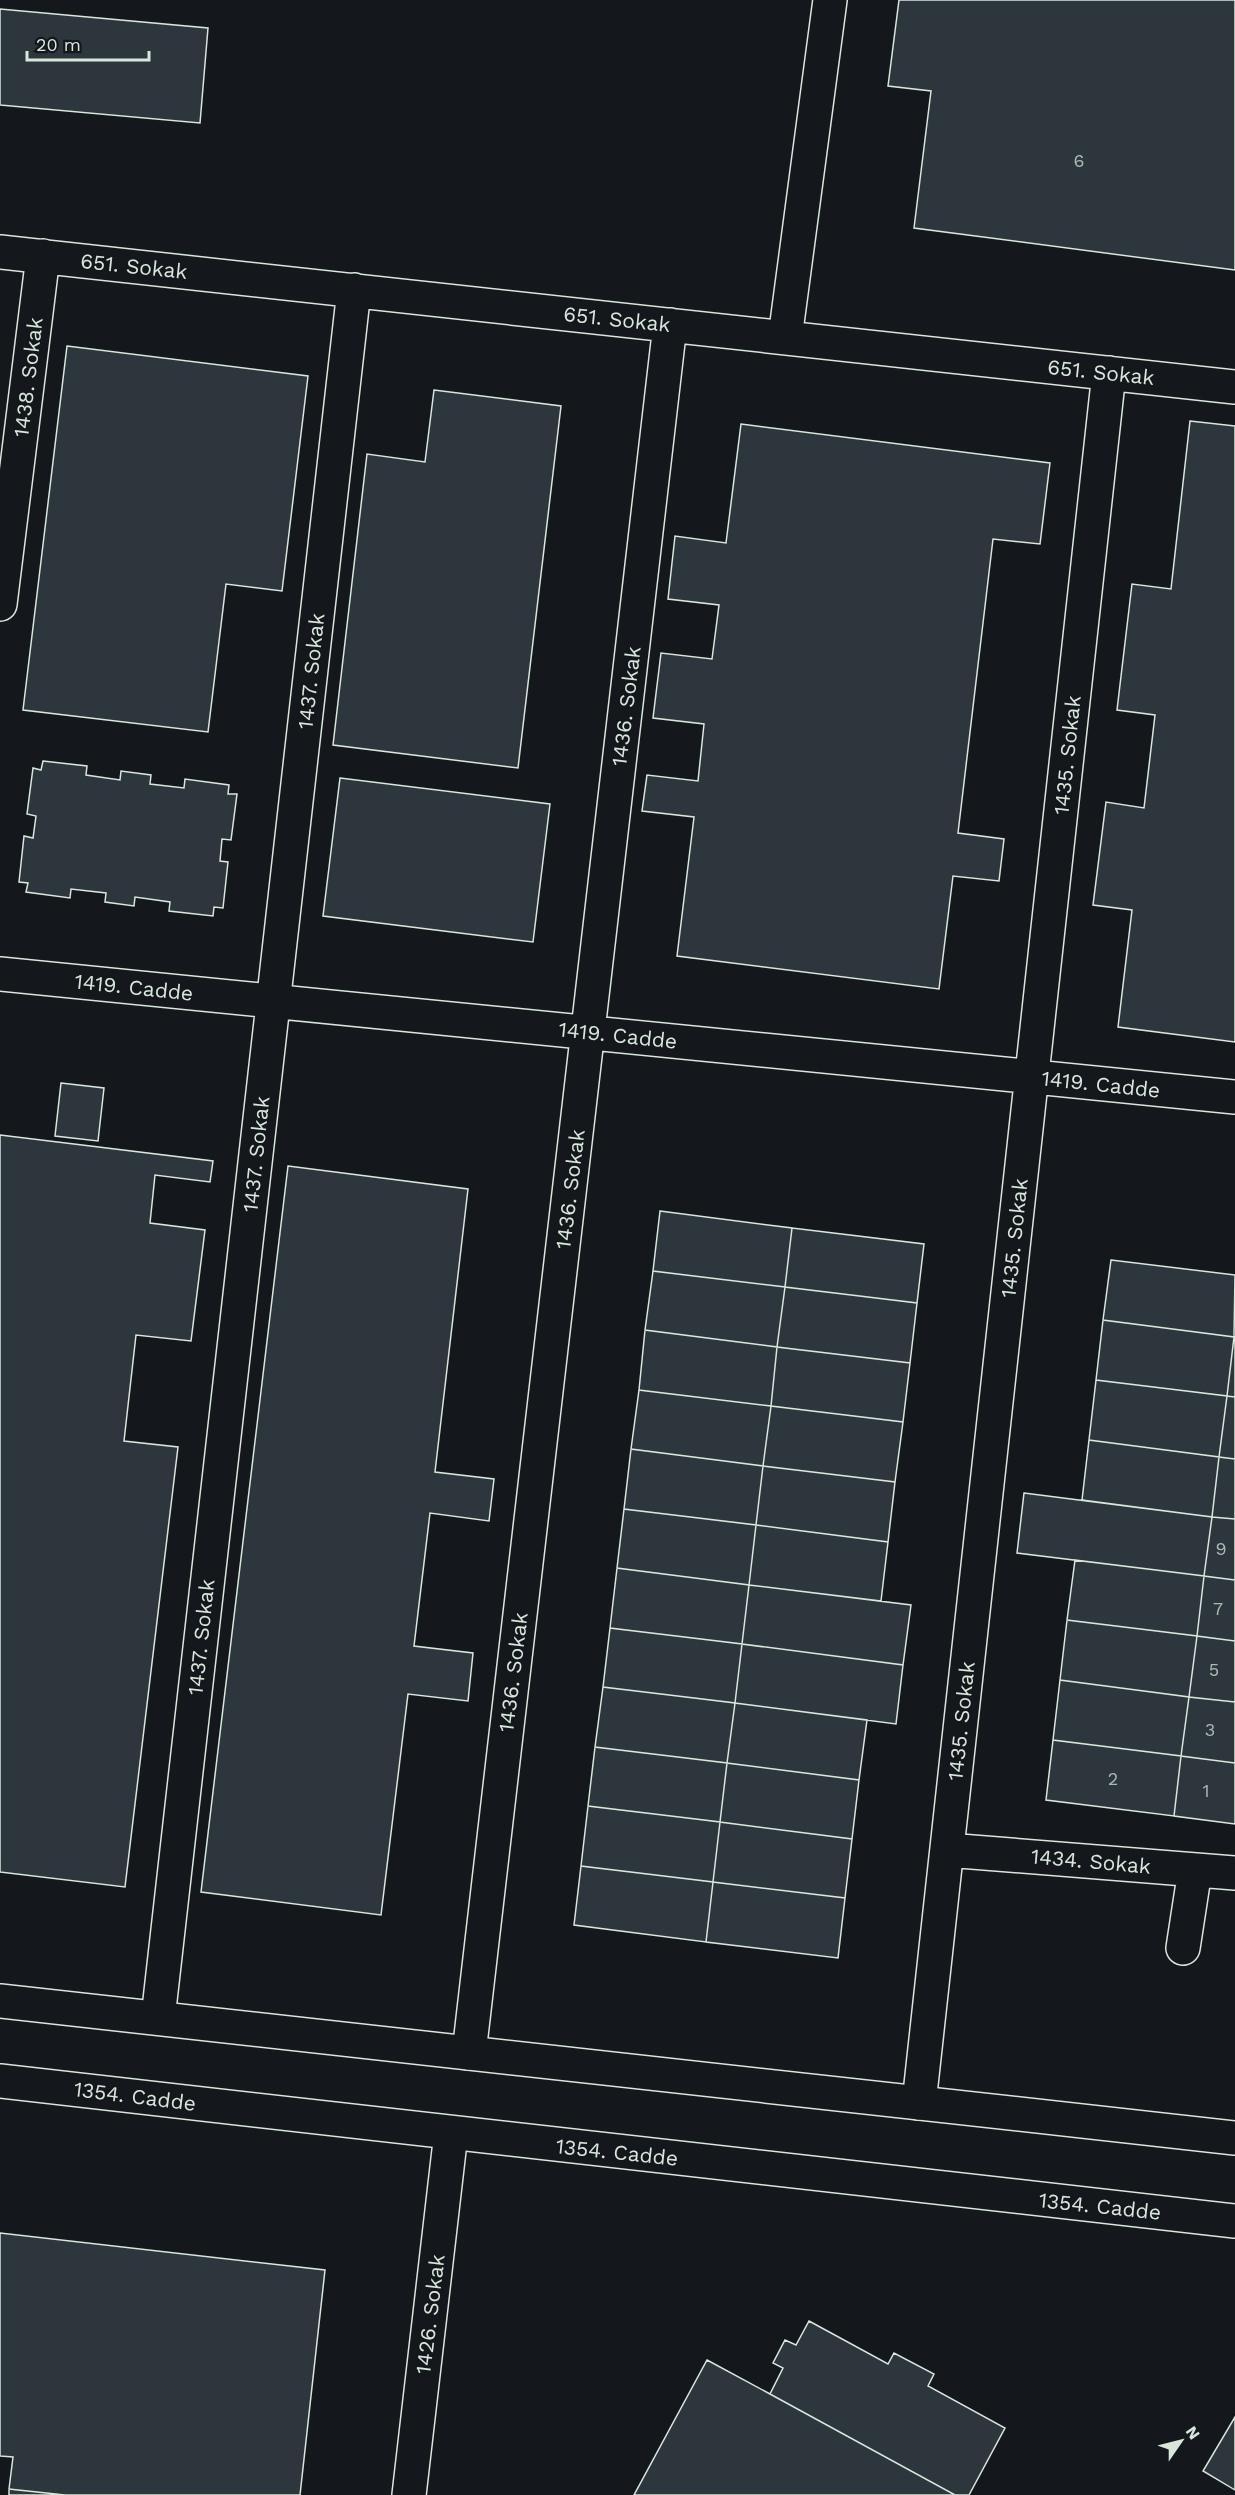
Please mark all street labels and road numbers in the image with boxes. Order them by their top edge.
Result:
street label: 651. Sokak [79,248,189,284]
street label: 651. Sokak [562,301,672,337]
street label: 1438. Sokak [8,316,48,438]
street label: 651. Sokak [1046,354,1156,390]
street label: 1437. Sokak [292,612,330,730]
street label: 1436. Sokak [606,645,646,767]
street label: 1435. Sokak [1048,694,1086,816]
street label: 1419. Cadde [74,968,194,1006]
street label: 1419. Cadde [558,1016,678,1054]
street label: 1419. Cadde [1041,1065,1161,1103]
street label: 1437. Sokak [237,1095,275,1213]
street label: 1436. Sokak [550,1128,590,1250]
street label: 1435. Sokak [995,1177,1033,1299]
street label: 1437. Sokak [182,1578,220,1696]
street label: 1436. Sokak [493,1611,533,1733]
street label: 1435. Sokak [942,1660,980,1782]
street label: 1434. Sokak [1030,1843,1152,1879]
street label: 1354. Cadde [73,2076,197,2116]
street label: 1354. Cadde [555,2133,679,2171]
street label: 1354. Cadde [1038,2187,1162,2225]
street label: 1426. Sokak [410,2253,450,2375]

